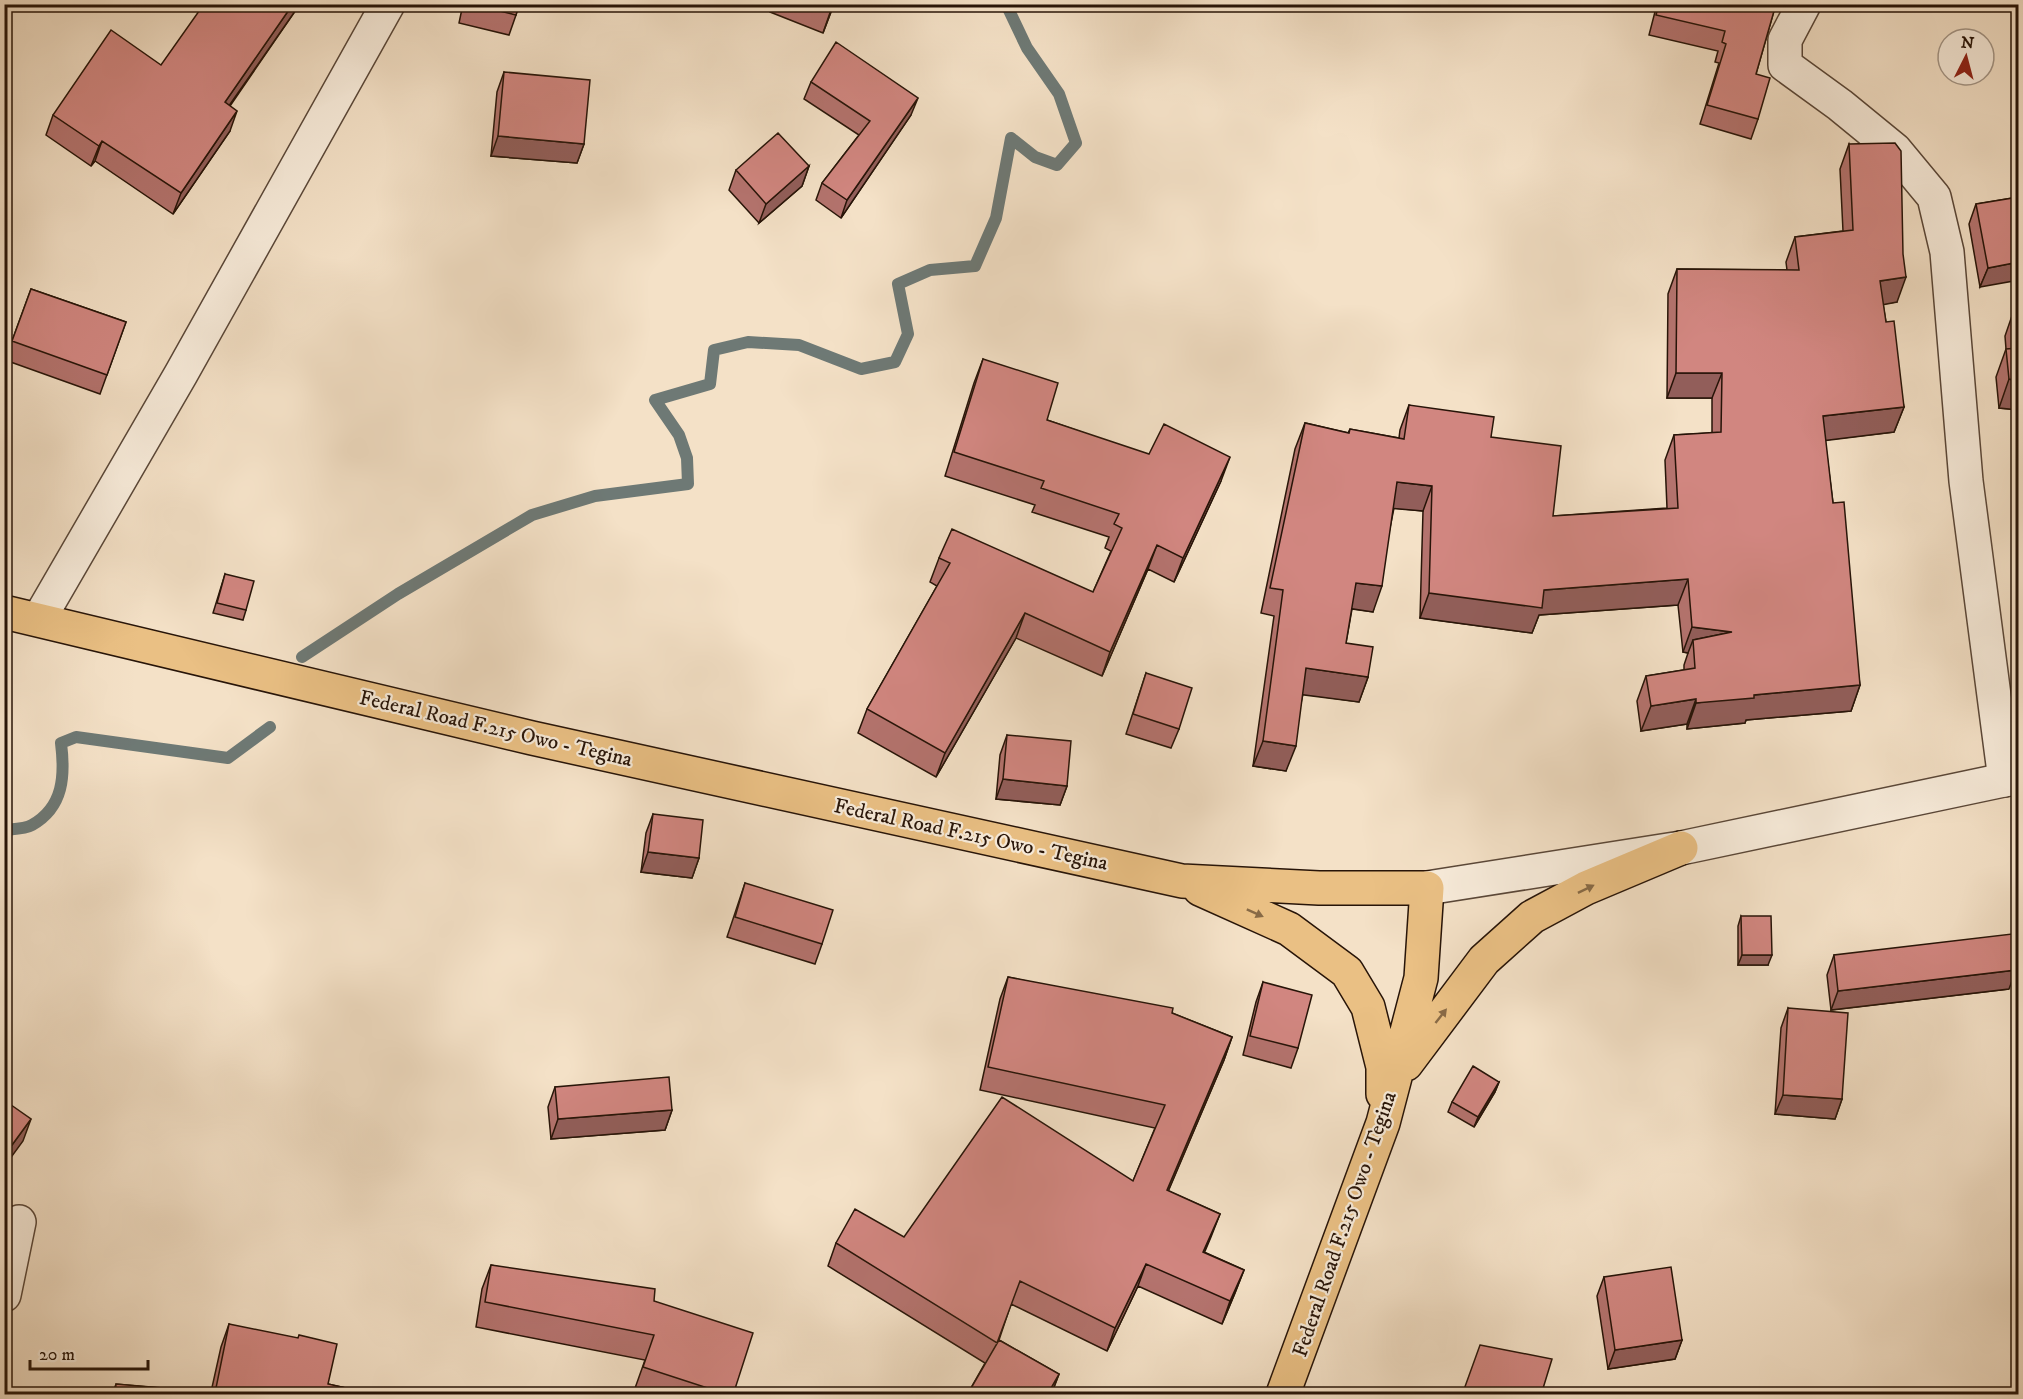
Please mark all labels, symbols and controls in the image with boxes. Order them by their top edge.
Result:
north arrow [1936,27,1996,87]
text: N [1960,32,1975,54]
street label: Federal Road F.215 Owo - Tegina [357,685,635,773]
street label: Federal Road F.215 Owo - Tegina [831,793,1110,877]
one-way arrow [1577,884,1594,894]
one-way arrow [1246,909,1263,918]
one-way arrow [1435,1008,1447,1023]
street label: Federal Road F.215 Owo - Tegina [1287,1088,1403,1361]
scale bar [30,1333,148,1371]
text: 20 m [39,1344,75,1366]

